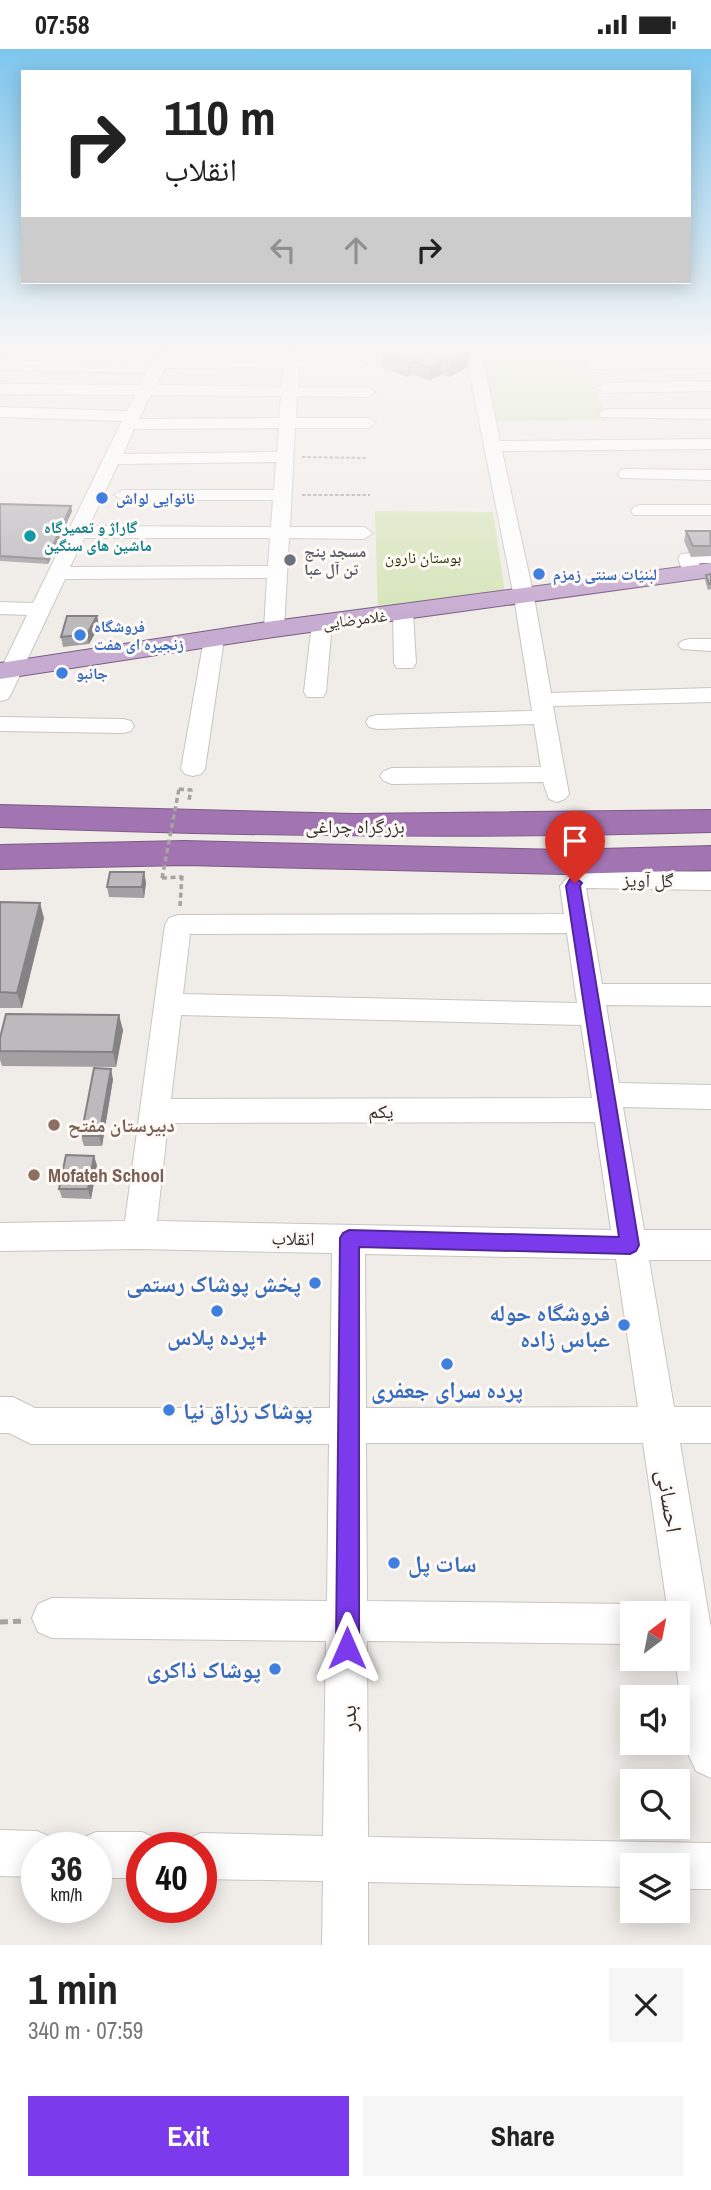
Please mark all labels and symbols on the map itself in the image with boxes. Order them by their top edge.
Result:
place label: نانوایی لواش [116,487,195,509]
marker: نانوایی لواش [94,490,110,506]
place label: گاراژ و تعمیرگاه ماشین های سنگین [44,516,152,556]
marker: گاراژ و تعمیرگاه ماشین های سنگین [22,528,38,544]
place label: مسجد پنج تن آل عبا [304,540,366,580]
park label: بوستان نارون [385,546,461,568]
marker: مسجد پنج تن آل عبا [282,552,298,568]
place label: لبنیات سنتی زمزم [553,563,657,586]
marker: لبنیات سنتی زمزم [531,566,547,582]
street label: غلامرضایی [322,604,388,634]
place label: فروشگاه زنجیره ای هفت [94,615,184,655]
marker: فروشگاه زنجیره ای هفت [72,627,88,643]
place label: جانبو [76,662,108,684]
marker: جانبو [54,665,70,681]
pin [545,811,605,883]
street label: بزرگراه چراغی [305,813,405,839]
street label: گل آویز [621,867,674,893]
street label: یکم [368,1098,394,1124]
place label: دبیرستان مفتح [68,1112,175,1138]
marker: دبیرستان مفتح [46,1117,62,1133]
place label: Mofateh School [48,1162,164,1188]
marker: Mofateh School [26,1167,42,1183]
street label: انقلاب [271,1225,315,1251]
place label: پخش پوشاک رستمی [126,1268,301,1299]
marker: پخش پوشاک رستمی [307,1275,323,1291]
place label: فروشگاه حوله عباس زاده [489,1297,610,1354]
marker: پرده پلاس+ [209,1303,225,1319]
marker: فروشگاه حوله عباس زاده [616,1317,632,1333]
place label: پرده پلاس+ [167,1321,267,1352]
marker: پرده سرای جعفری [439,1356,455,1372]
place label: پرده سرای جعفری [371,1374,523,1405]
place label: پوشاک رزاق نیا [183,1395,313,1426]
marker: پوشاک رزاق نیا [161,1402,177,1418]
street label: احسانی [650,1467,690,1535]
place label: سات پل [408,1548,477,1579]
marker: سات پل [386,1555,402,1571]
north arrow [620,1601,690,1671]
position arrow [310,1611,384,1685]
place label: پوشاک ذاکری [146,1654,261,1685]
marker: پوشاک ذاکری [267,1661,283,1677]
street label: بدر [332,1705,363,1732]
speed limit sign: 40 [126,1832,217,1923]

